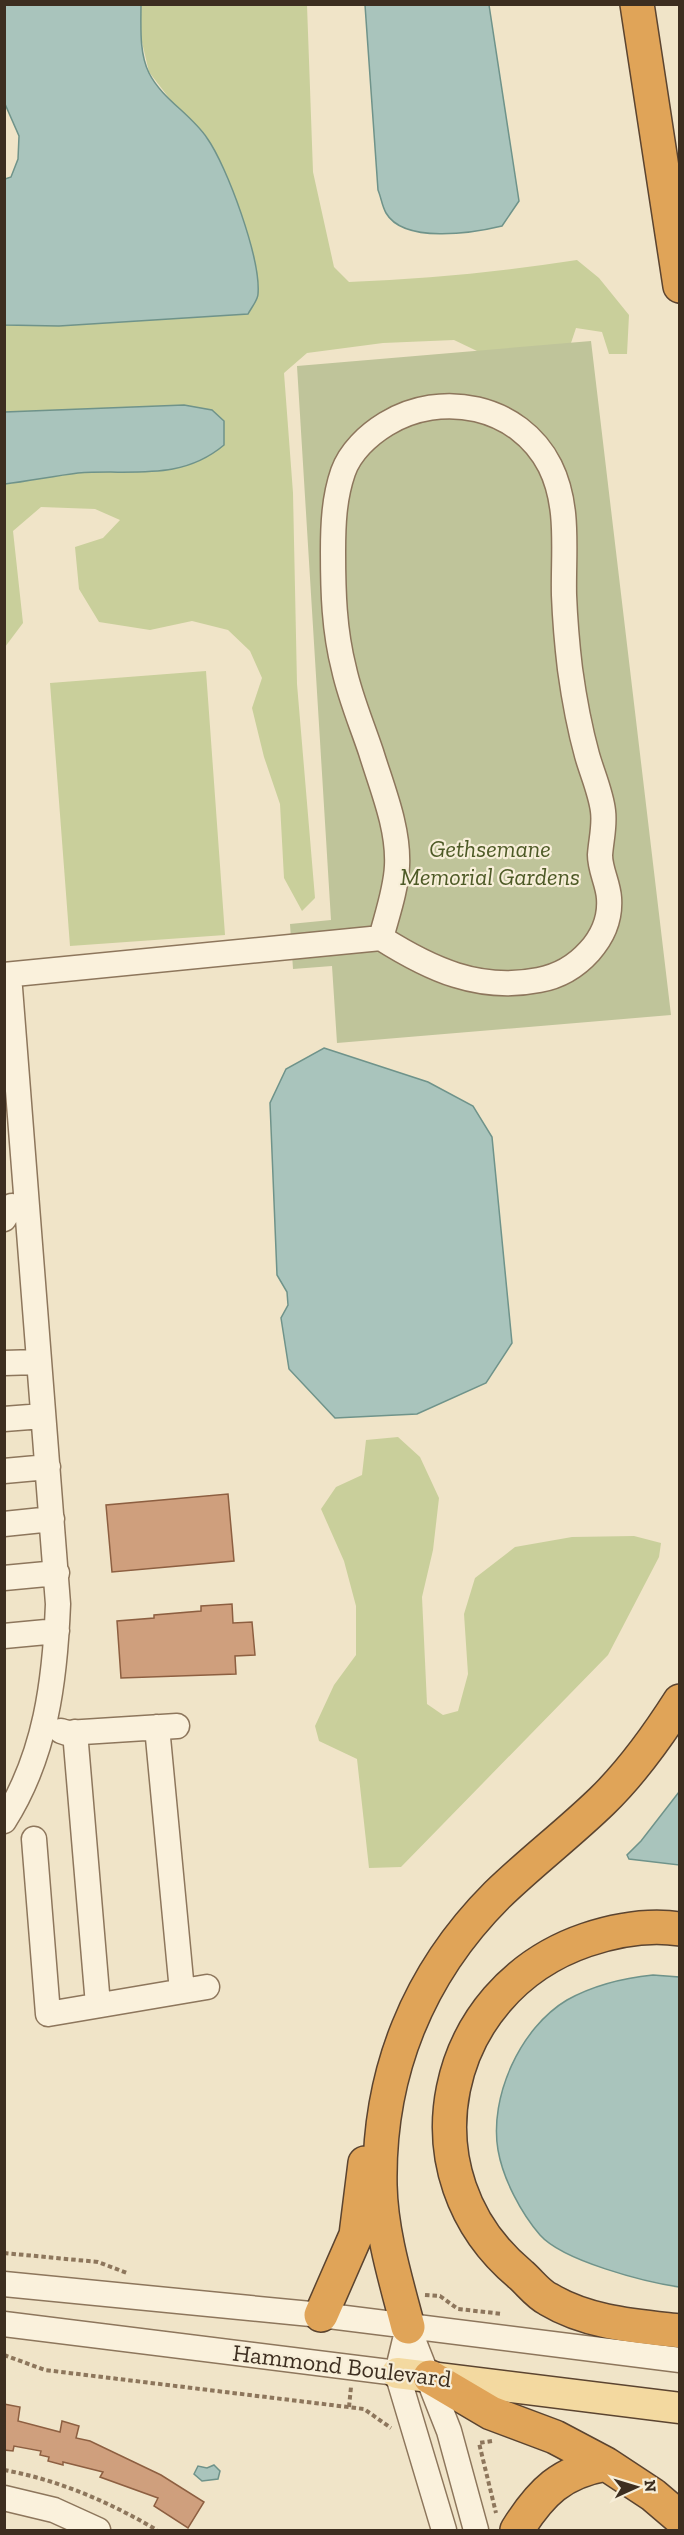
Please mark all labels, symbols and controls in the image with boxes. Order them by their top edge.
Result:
park label: Gethsemane Memorial Gardens [400,834,580,891]
street label: Hammond Boulevard [231,2338,453,2393]
north arrow [606,2457,666,2517]
text: N [641,2479,660,2493]

